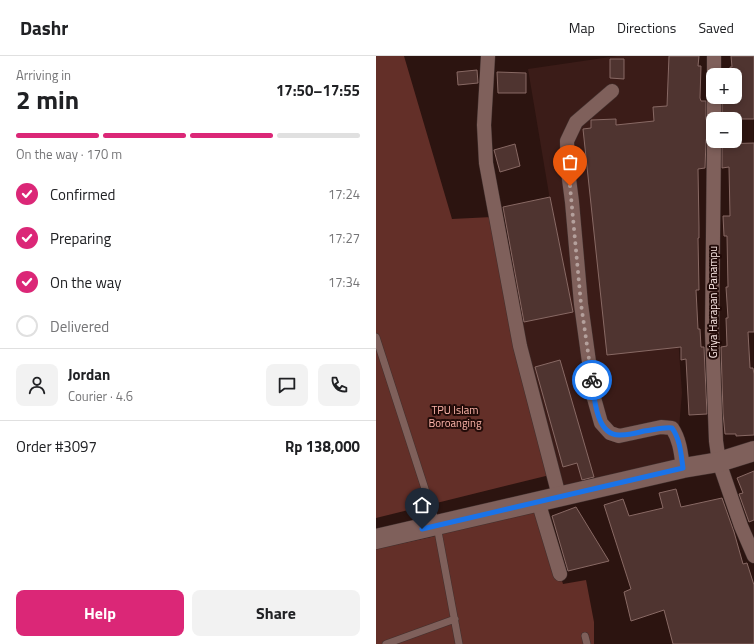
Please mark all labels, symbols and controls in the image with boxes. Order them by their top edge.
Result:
text: Dashr [20,13,68,42]
text: Map [569,17,595,38]
text: Directions [617,17,676,38]
text: Saved [698,17,734,38]
text: Arriving in [16,65,71,85]
map controls [706,68,742,148]
button: + [706,68,742,104]
text: 17:50–17:55 [276,79,360,102]
text: 2 min [16,80,79,119]
button: − [706,112,742,148]
text: On the way · 170 m [16,144,122,164]
pin [553,145,587,186]
icon: bag [559,151,581,173]
icon: check [16,183,38,205]
text: Confirmed [50,183,115,206]
text: 17:24 [328,184,360,204]
icon: check [16,227,38,249]
text: Preparing [50,227,111,250]
text: 17:27 [328,228,360,248]
street label: Griya Harapan Panampu [705,246,721,358]
icon: check [16,271,38,293]
text: On the way [50,271,122,294]
text: 17:34 [328,272,360,292]
text: Delivered [50,315,109,338]
courier [572,360,612,400]
text: Jordan [68,363,110,386]
button: person [16,364,58,406]
button: chat [266,364,308,406]
button: phone [318,364,360,406]
icon: bike [581,369,603,391]
text: Courier · 4.6 [68,386,133,406]
park label: TPU Islam Boroanging [428,402,482,431]
text: Order #3097 [16,435,97,458]
text: Rp 138,000 [285,435,360,458]
pin [405,488,439,529]
icon: home [411,494,433,516]
button: Help [16,590,184,636]
button: Share [192,590,360,636]

